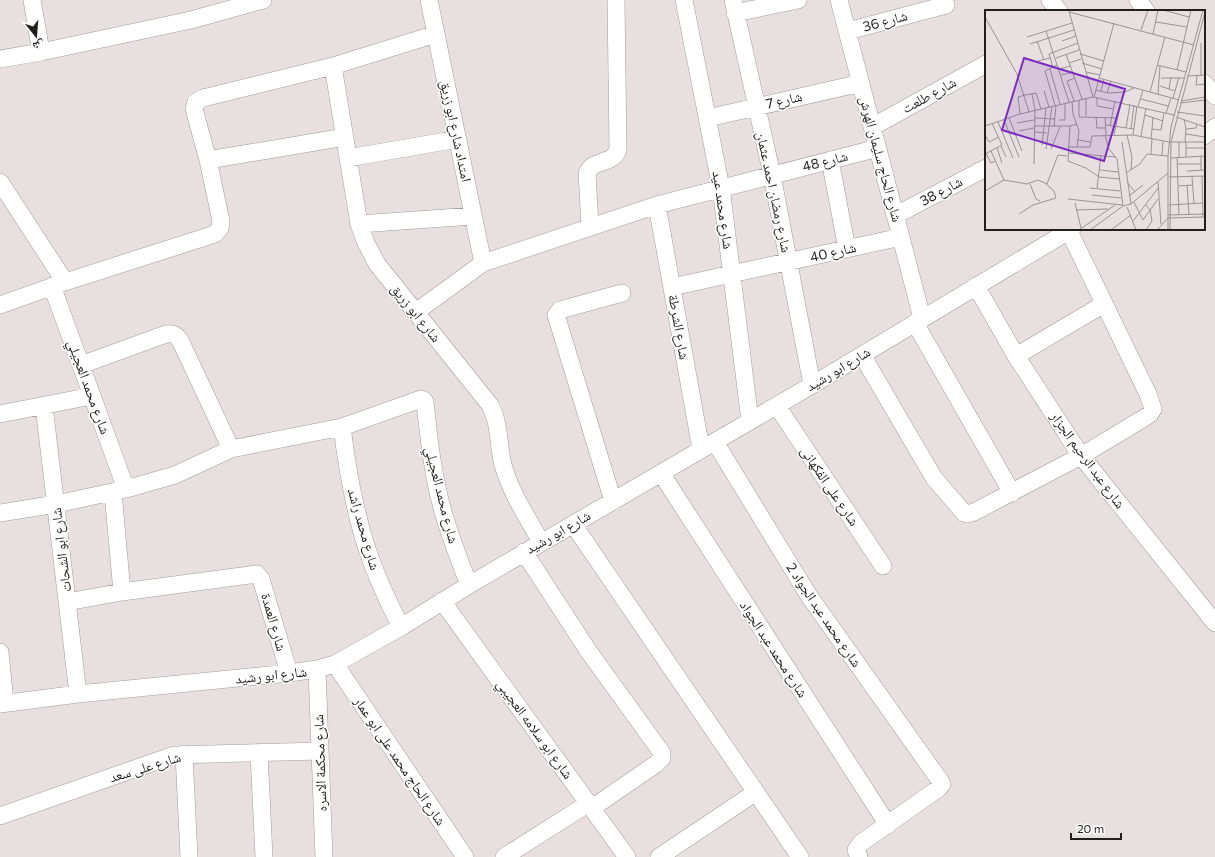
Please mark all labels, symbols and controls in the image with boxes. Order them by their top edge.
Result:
street label: شارع 36 [861,6,910,37]
inset map [985,10,1205,230]
north arrow [16,16,56,56]
text: ش [31,36,47,54]
street label: شارع طلعت [899,73,960,118]
street label: امتداد شارع ابو زريق [435,79,476,184]
street label: شارع 7 [764,87,804,114]
street label: شارع الحاج سليمان الهرش [855,94,906,224]
street label: شارع رمضان احمد عثمان [751,130,796,254]
street label: شارع 48 [800,147,850,176]
street label: شارع محمد عيد [708,170,737,250]
street label: شارع 38 [917,172,966,211]
street label: شارع 40 [808,238,858,267]
street label: شارع ابو زريق [386,280,445,347]
street label: شارع الشرطة [663,293,694,361]
street label: شارع محمد العجيلي [61,337,114,438]
street label: شارع ابو رشيد [802,343,874,396]
street label: شارع عبد الرحيم الجزار [1045,407,1129,513]
street label: شارع على الفكهانى [796,443,863,530]
street label: شارع محمد العجيلي [419,444,463,546]
street label: شارع محمد راشد [343,486,384,572]
street label: شارع ابو رشيد [522,506,594,559]
street label: شارع ابو الشحات [47,507,76,593]
street label: شارع محمد عبد الجواد 2 [782,559,866,671]
street label: شارع العمدة [256,591,291,653]
street label: شارع محمد عبد الجواد [735,597,812,701]
street label: شارع ابو رشيد [234,662,308,689]
street label: شارع ابو سلامه العجيبي [491,676,577,784]
street label: شارع الحاج محمد على ابو عمار [349,692,450,830]
street label: شارع محكمة الاسره [309,714,332,812]
street label: شارع على سعد [107,748,183,787]
scale bar [1071,815,1121,841]
text: 20 m [1077,821,1104,835]

